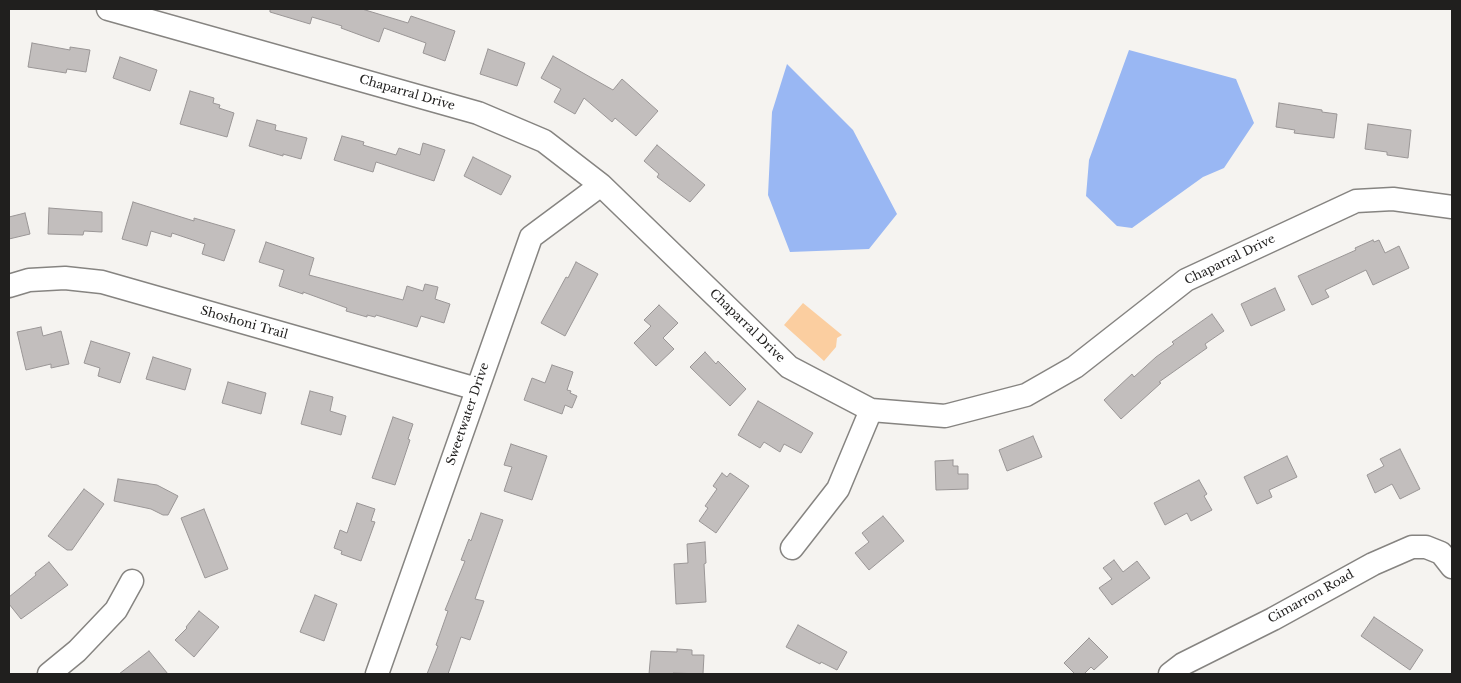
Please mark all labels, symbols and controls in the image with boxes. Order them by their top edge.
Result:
street label: Chaparral Drive [357,72,457,114]
street label: Chaparral Drive [1182,232,1278,288]
street label: Chaparral Drive [706,286,788,366]
street label: Shoshoni Trail [199,304,289,342]
street label: Sweetwater Drive [444,361,492,467]
street label: Cimarron Road [1266,567,1356,627]

